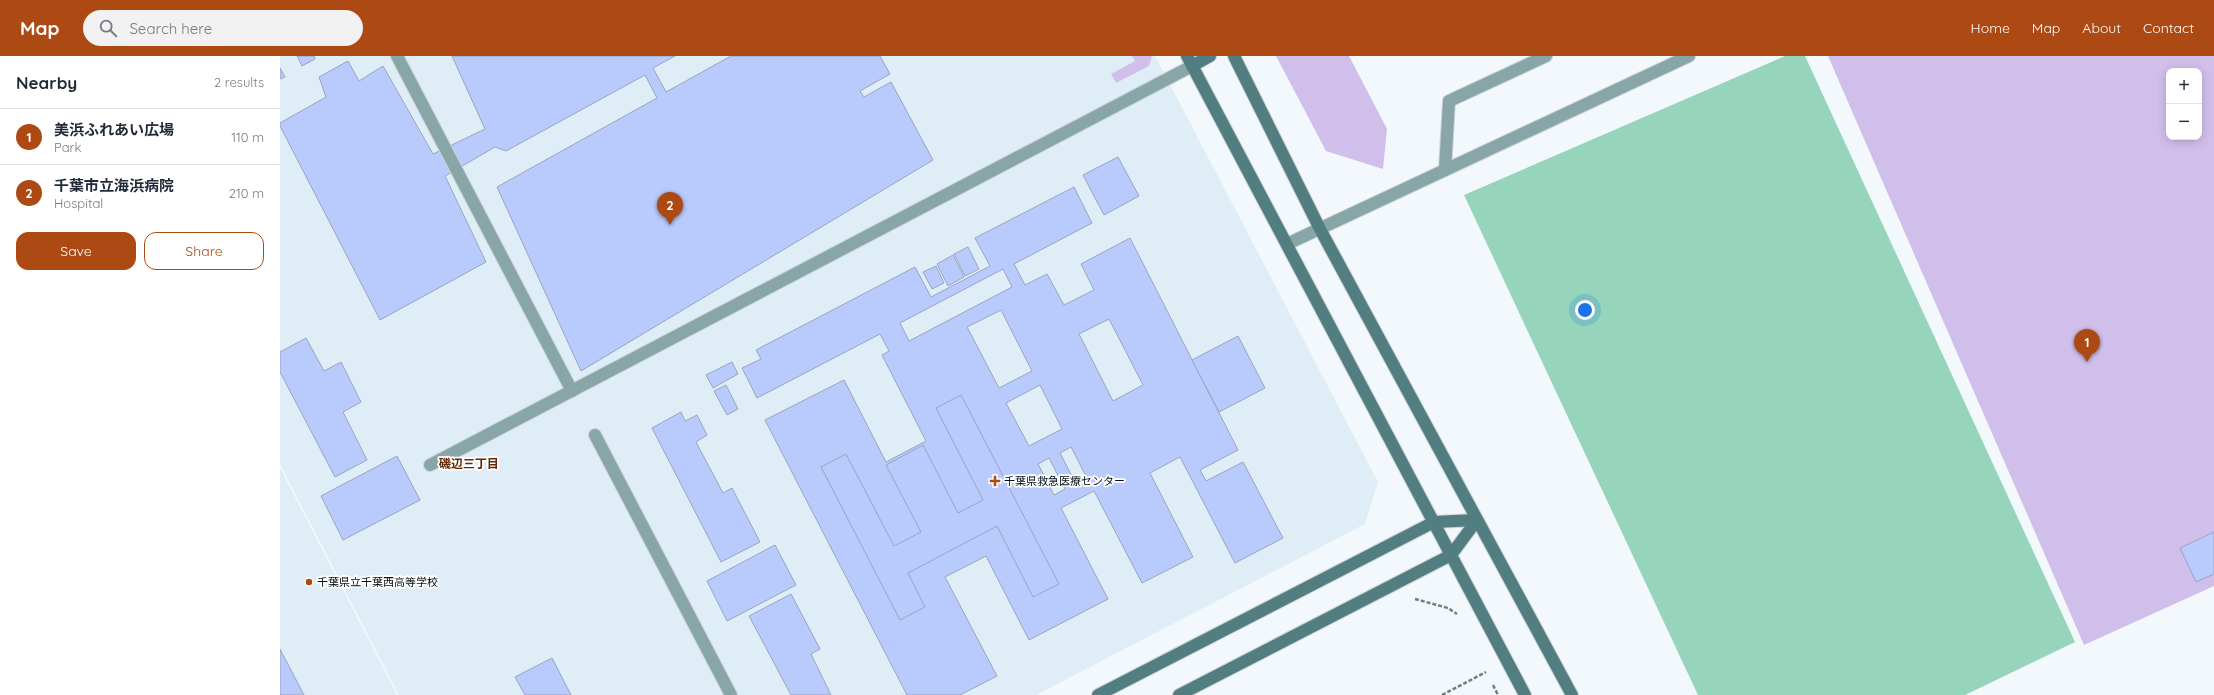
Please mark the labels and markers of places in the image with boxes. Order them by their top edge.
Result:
pin: 2 [657,192,683,225]
pin: 1 [2074,329,2100,362]
place label: 千葉県救急医療センター [1004,474,1125,488]
marker: 千葉県救急医療センター [989,475,1001,487]
place label: 千葉県立千葉西高等学校 [317,575,438,589]
marker: 千葉県立千葉西高等学校 [304,577,314,587]

